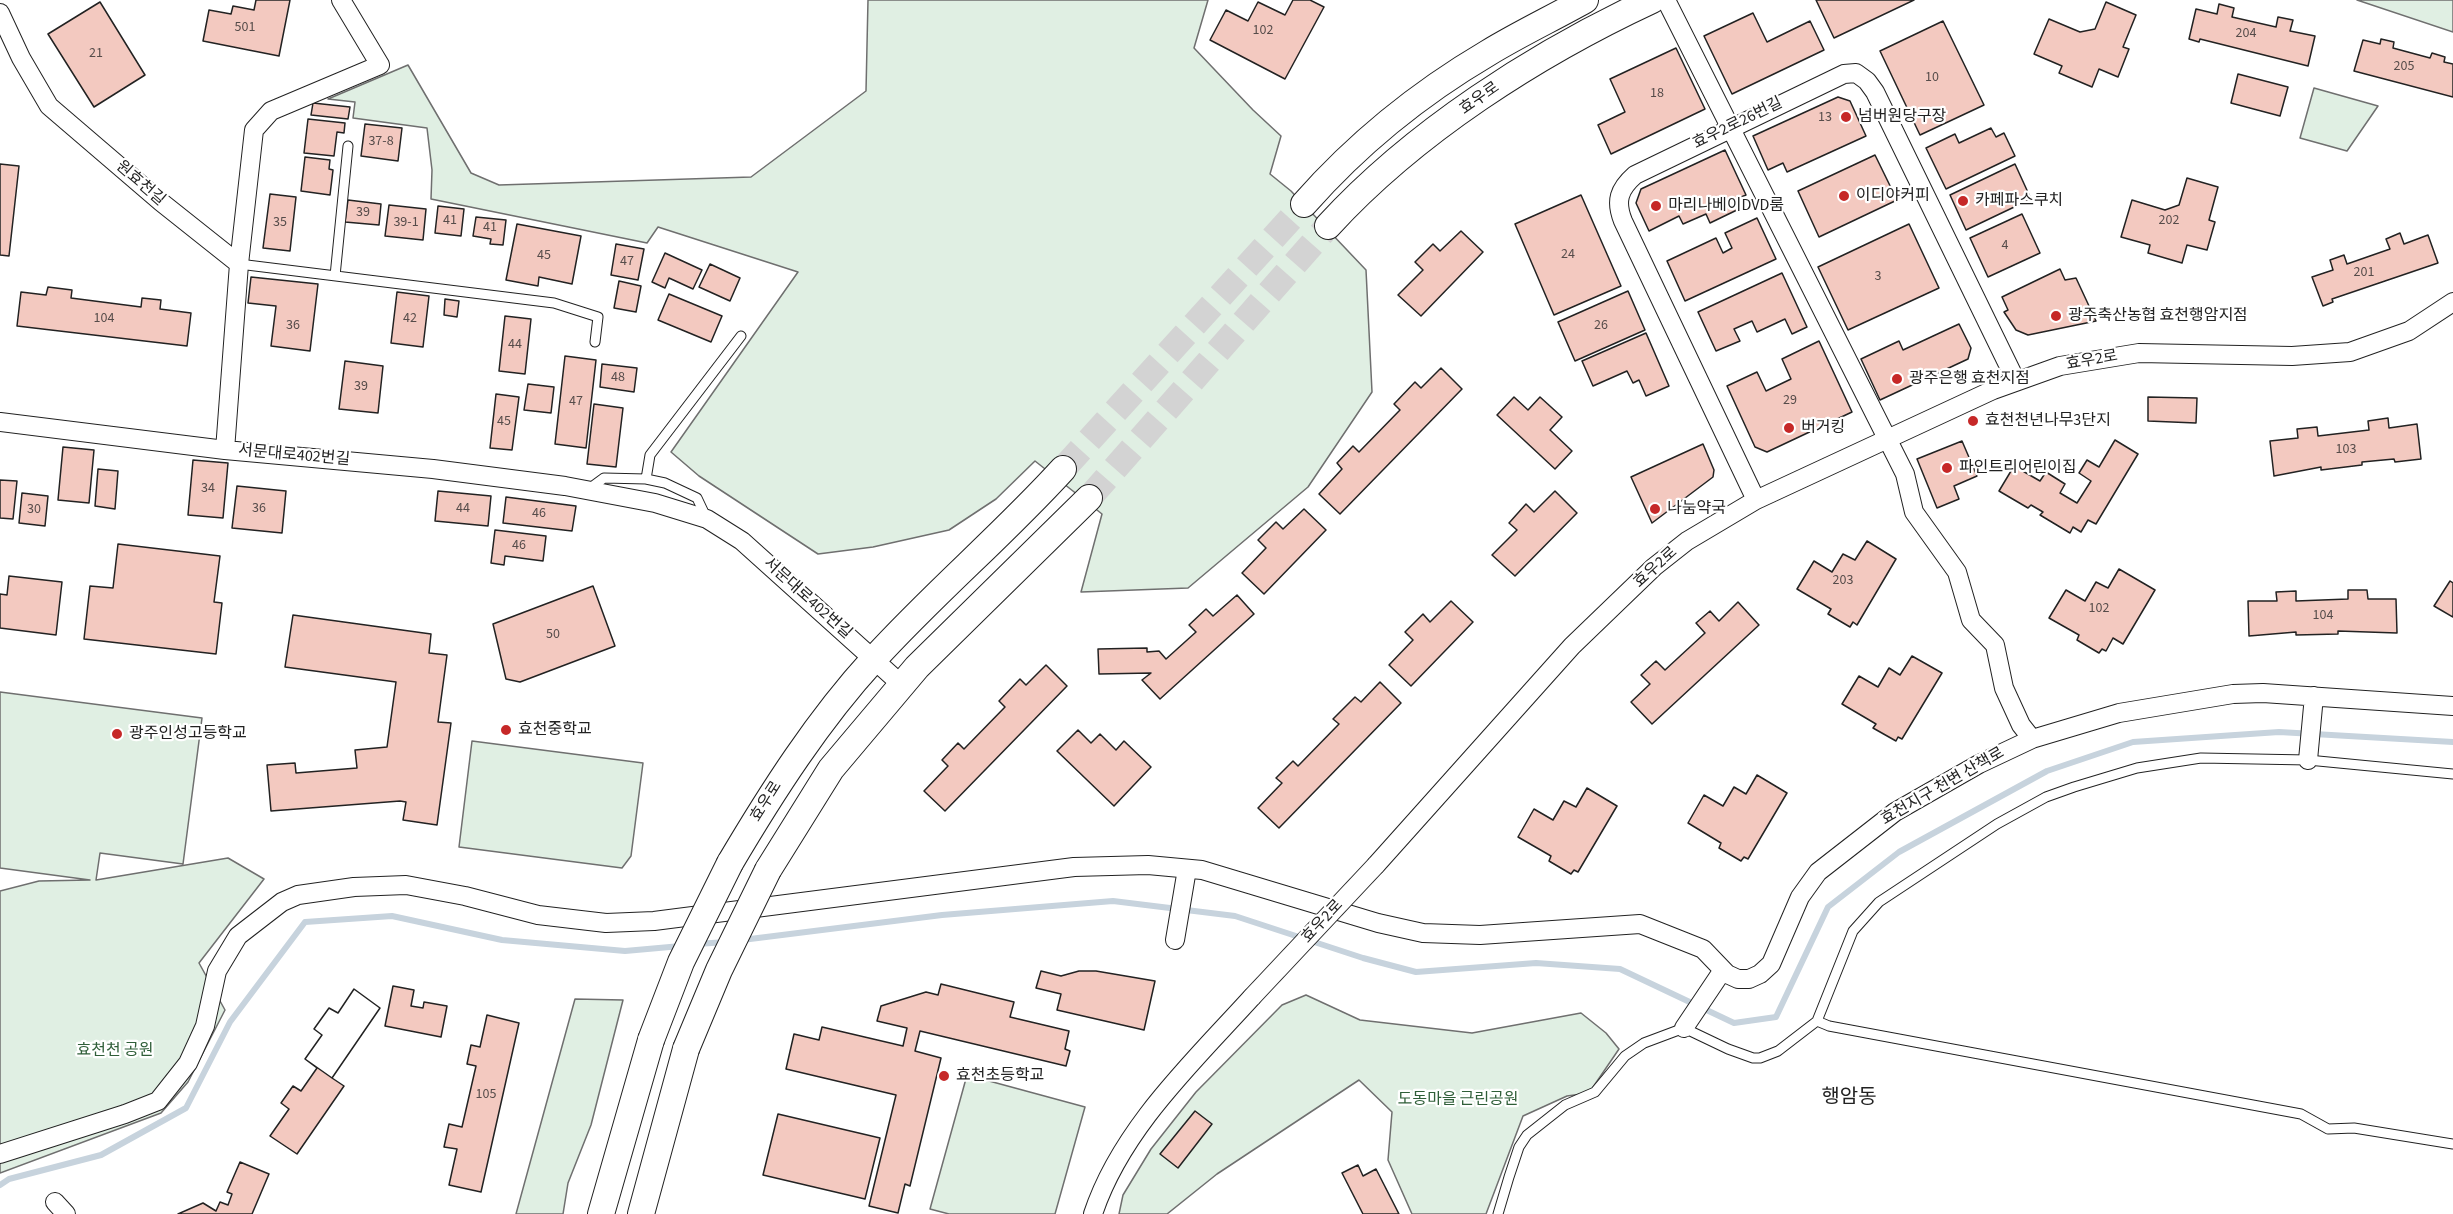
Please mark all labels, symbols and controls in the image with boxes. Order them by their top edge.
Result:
house number: 501 [235,20,255,36]
house number: 102 [1253,23,1273,39]
house number: 204 [2236,26,2256,42]
house number: 21 [89,46,103,62]
house number: 205 [2394,59,2414,75]
house number: 10 [1925,70,1939,86]
street label: 효우로 [1456,78,1504,120]
house number: 18 [1650,86,1664,102]
street label: 효우2로26번길 [1690,94,1786,154]
place label: 넘버원당구장 [1858,107,1946,127]
house number: 13 [1818,110,1832,126]
marker: 넘버원당구장 [1839,110,1853,124]
house number: 37-8 [368,134,394,150]
street label: 원효천길 [111,157,169,211]
place label: 이디야커피 [1856,186,1930,206]
marker: 이디야커피 [1837,189,1851,203]
place label: 카페파스쿠치 [1975,191,2063,211]
marker: 카페파스쿠치 [1956,194,1970,208]
place label: 마리나베이DVD룸 [1668,196,1784,216]
marker: 마리나베이DVD룸 [1649,199,1663,213]
house number: 39 [356,205,370,221]
house number: 41 [443,213,457,229]
house number: 202 [2159,213,2179,229]
house number: 35 [273,215,287,231]
house number: 39-1 [393,215,419,231]
house number: 41 [483,220,497,236]
house number: 4 [2002,238,2008,254]
house number: 24 [1561,247,1575,263]
house number: 45 [537,248,551,264]
house number: 47 [620,254,634,270]
house number: 201 [2354,265,2374,281]
house number: 3 [1875,269,1881,285]
place label: 광주축산농협 효천행암지점 [2068,306,2248,326]
marker: 광주축산농협 효천행암지점 [2049,309,2063,323]
house number: 104 [94,311,114,327]
house number: 42 [403,311,417,327]
house number: 36 [286,318,300,334]
house number: 26 [1594,318,1608,334]
house number: 44 [508,337,522,353]
street label: 효우2로 [2065,347,2119,375]
place label: 광주은행 효천지점 [1909,369,2030,389]
house number: 48 [611,370,625,386]
marker: 광주은행 효천지점 [1890,372,1904,386]
house number: 39 [354,379,368,395]
house number: 29 [1783,393,1797,409]
house number: 47 [569,394,583,410]
place label: 효천천년나무3단지 [1985,411,2111,431]
house number: 45 [497,414,511,430]
marker: 효천천년나무3단지 [1966,414,1980,428]
place label: 버거킹 [1801,418,1845,438]
marker: 버거킹 [1782,421,1796,435]
street label: 서문대로402번길 [237,442,351,470]
house number: 103 [2336,442,2356,458]
place label: 파인트리어린이집 [1959,458,2077,478]
marker: 파인트리어린이집 [1940,461,1954,475]
house number: 34 [201,481,215,497]
place label: 나눔약국 [1667,499,1726,519]
house number: 36 [252,501,266,517]
house number: 44 [456,501,470,517]
house number: 30 [27,502,41,518]
marker: 나눔약국 [1648,502,1662,516]
house number: 46 [532,506,546,522]
house number: 46 [512,538,526,554]
street label: 효우2로 [1630,543,1682,593]
street label: 서문대로402번길 [759,554,855,644]
house number: 203 [1833,573,1853,589]
house number: 102 [2089,601,2109,617]
house number: 104 [2313,608,2333,624]
house number: 50 [546,627,560,643]
place label: 효천중학교 [518,720,592,740]
marker: 효천중학교 [499,723,513,737]
place label: 광주인성고등학교 [129,724,247,744]
marker: 광주인성고등학교 [110,727,124,741]
street label: 효천지구 천변 산책로 [1878,744,2008,830]
street label: 효우로 [747,778,787,826]
street label: 효우2로 [1298,896,1348,948]
park label: 효천천 공원 [77,1041,153,1061]
place label: 효천초등학교 [956,1066,1044,1086]
marker: 효천초등학교 [937,1069,951,1083]
house number: 105 [476,1087,496,1103]
district label: 행암동 [1821,1087,1877,1111]
park label: 도동마을 근린공원 [1398,1090,1518,1110]

